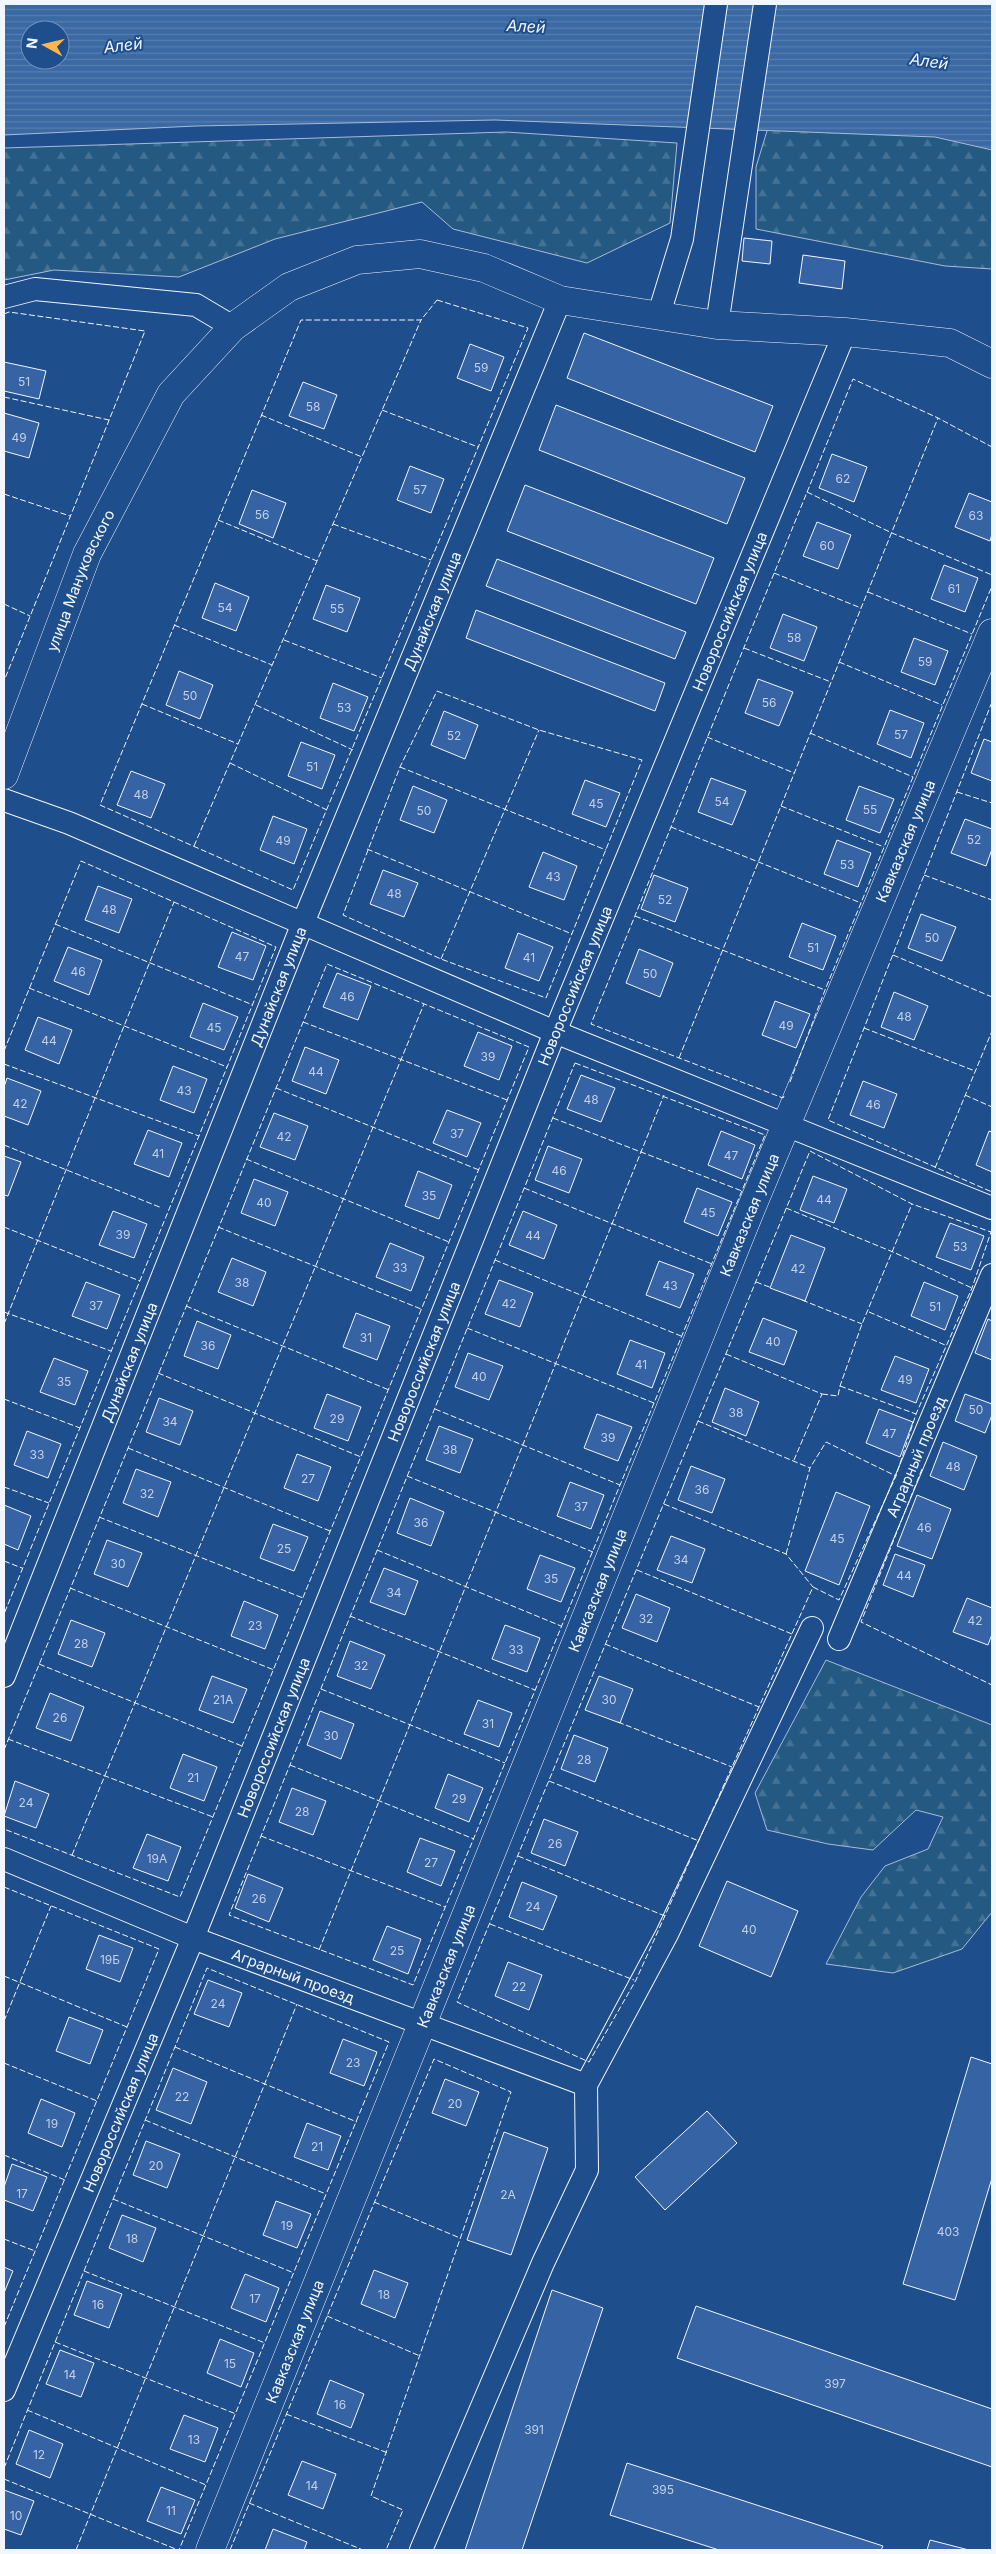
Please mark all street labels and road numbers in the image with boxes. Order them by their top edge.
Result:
street label: улица Мануковского [42,506,118,654]
street label: Новороссийская улица [688,529,771,694]
street label: Дунайская улица [399,548,465,673]
street label: Кавказская улица [871,777,939,905]
street label: Новороссийская улица [533,903,616,1068]
street label: Дунайская улица [246,924,310,1049]
street label: Кавказская улица [715,1150,783,1279]
street label: Новороссийская улица [383,1278,464,1444]
street label: Дунайская улица [96,1299,161,1425]
street label: Аграрный проезд [882,1393,950,1520]
street label: Кавказская улица [564,1526,630,1655]
street label: Новороссийская улица [233,1654,314,1820]
street label: Кавказская улица [412,1901,479,2030]
street label: Аграрный проезд [229,1944,357,2007]
street label: Новороссийская улица [78,2030,162,2195]
street label: Кавказская улица [261,2277,328,2406]

